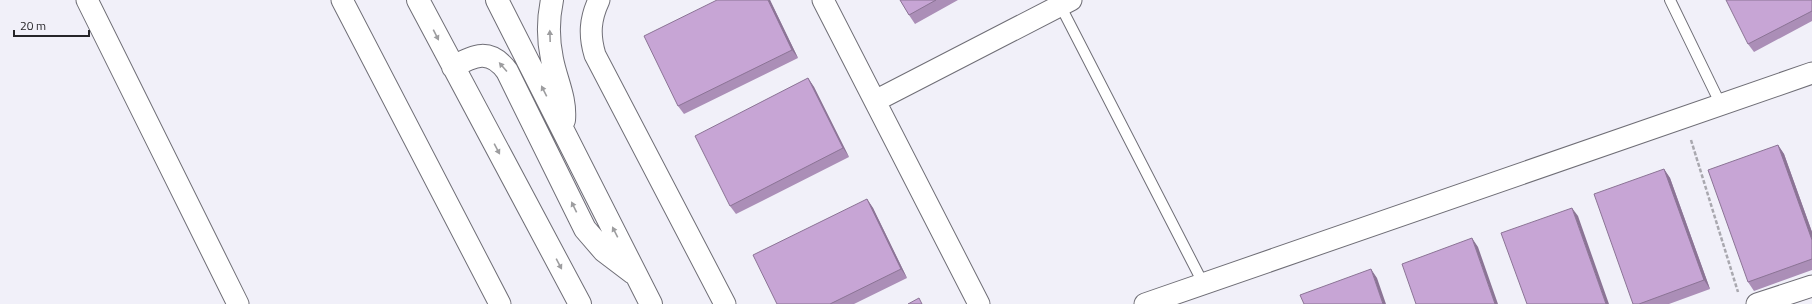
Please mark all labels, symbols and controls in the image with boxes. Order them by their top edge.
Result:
scale bar [14,12,89,38]
text: 20 m [20,16,46,35]
one-way arrow [433,29,439,40]
one-way arrow [546,30,553,42]
one-way arrow [498,61,507,72]
one-way arrow [540,85,547,96]
one-way arrow [494,143,500,155]
one-way arrow [571,202,577,213]
one-way arrow [612,226,618,237]
one-way arrow [555,258,562,270]

